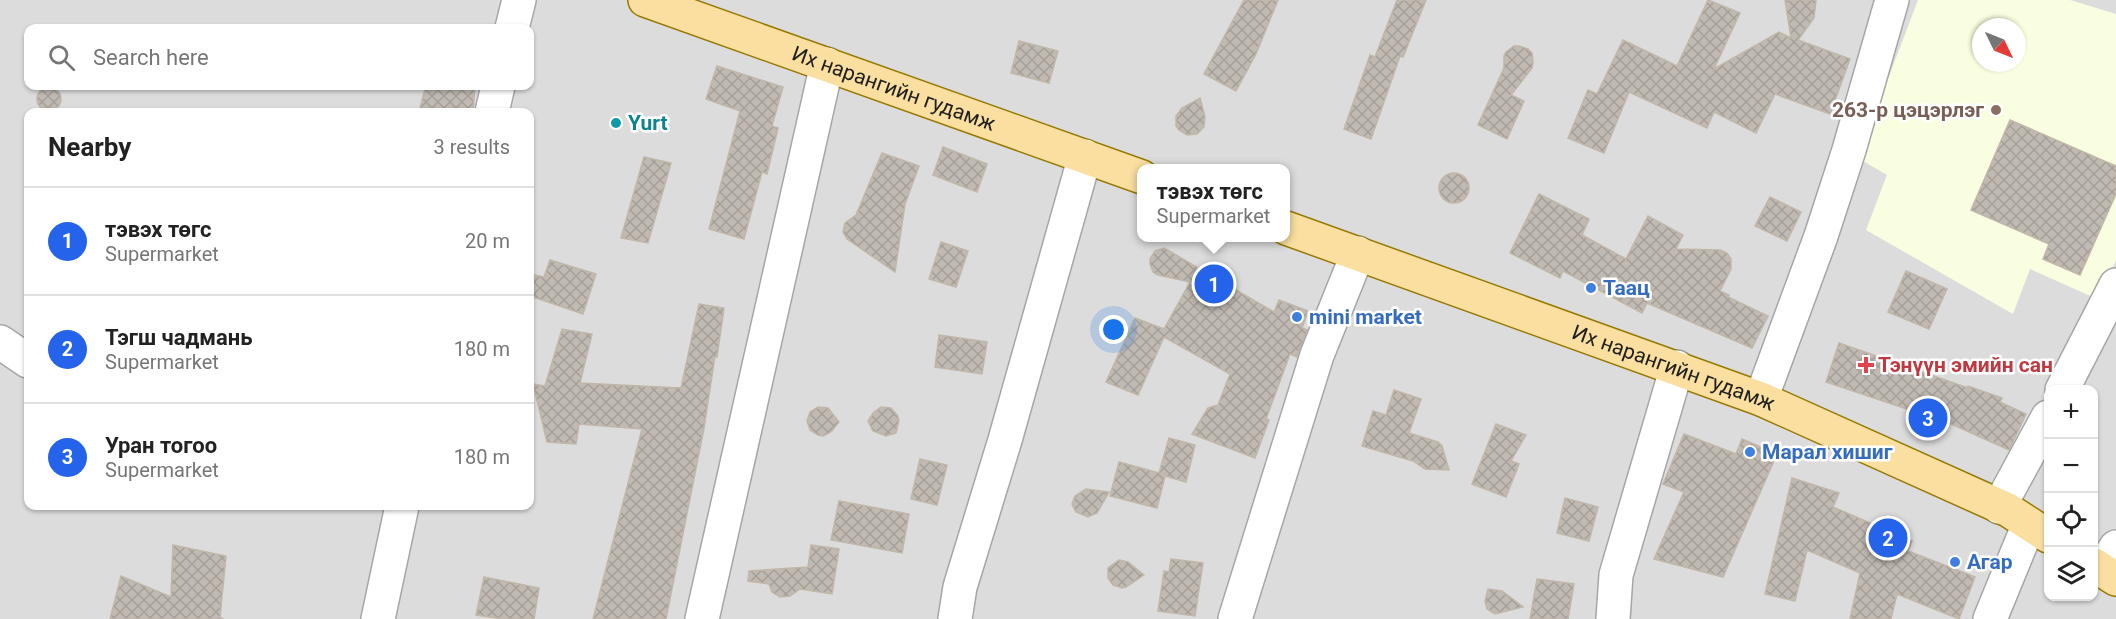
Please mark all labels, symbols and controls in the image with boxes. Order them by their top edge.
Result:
north arrow [1972,18,2026,72]
search box [24,24,534,90]
icon: search [45,41,78,74]
street label: Их нарангийн гудамж [789,41,999,136]
text: Search here [93,45,209,70]
place label: 263-р цэцэрлэг [1832,98,1984,122]
marker: 263-р цэцэрлэг [1989,103,2003,117]
place label: Yurt [628,111,668,135]
marker: Yurt [609,116,623,130]
text: Nearby [48,132,131,162]
text: 3 results [434,135,510,159]
popup [1137,164,1290,242]
text: тэвэх төгс [1157,179,1263,204]
text: Supermarket [1157,204,1270,228]
text: тэвэх төгс [105,217,211,242]
text: 1 [62,229,73,253]
text: 20 m [465,229,510,253]
text: Supermarket [105,242,219,266]
pin: 1 [1194,262,1234,306]
place label: Таац [1603,276,1650,300]
marker: Таац [1584,281,1598,295]
place label: mini market [1309,305,1422,329]
marker: mini market [1290,310,1304,324]
your location [1099,315,1128,344]
street label: Их нарангийн гудамж [1569,320,1779,416]
text: Тэгш чадмань [105,325,252,350]
text: 2 [62,337,73,361]
text: 180 m [454,337,510,361]
text: Supermarket [105,350,219,374]
place label: Тэнүүн эмийн сан [1878,353,2053,377]
marker: Тэнүүн эмийн сан [1859,358,1873,372]
map controls [2044,385,2098,601]
button: + [2044,385,2098,439]
pin: 3 [1908,396,1948,440]
text: Уран тогоо [105,433,217,458]
button: − [2044,439,2098,493]
place label: Марал хишиг [1762,440,1893,464]
text: 3 [62,445,73,469]
text: 180 m [454,445,510,469]
marker: Марал хишиг [1743,445,1757,459]
text: Supermarket [105,458,219,482]
button: locate [2044,493,2098,547]
pin: 2 [1868,516,1908,560]
button: layers [2044,547,2098,601]
place label: Агар [1967,550,2013,574]
marker: Агар [1948,555,1962,569]

